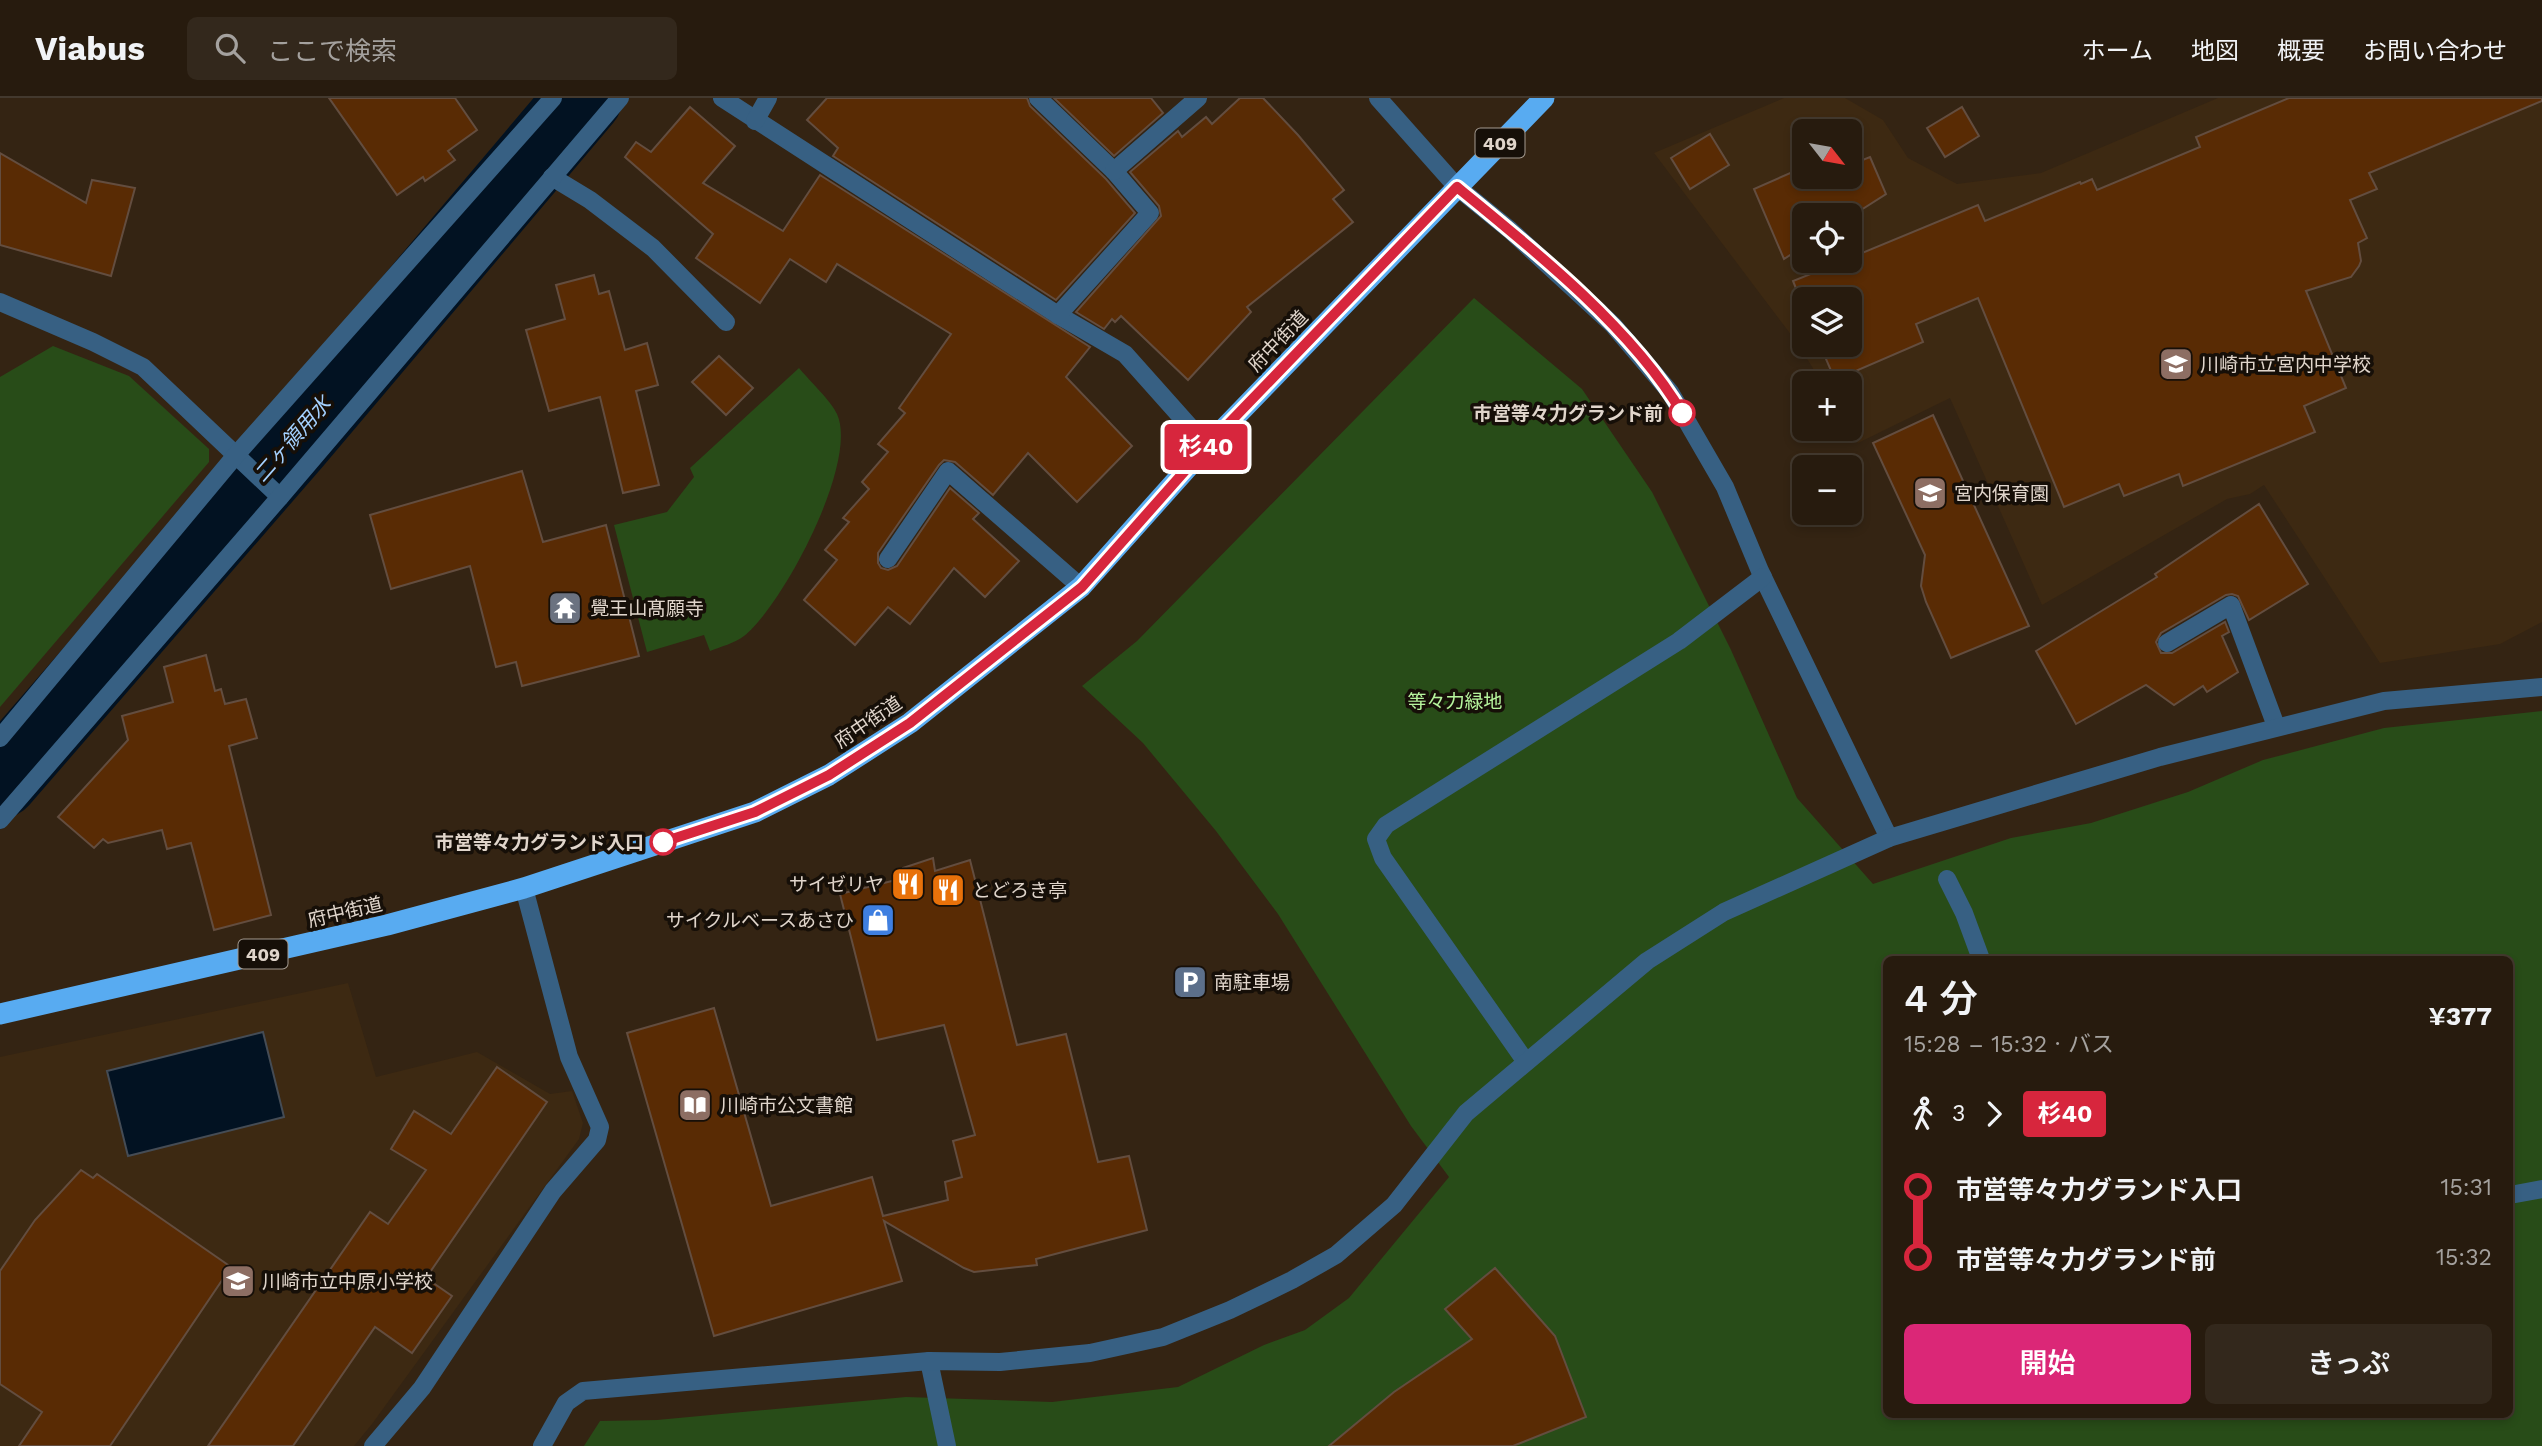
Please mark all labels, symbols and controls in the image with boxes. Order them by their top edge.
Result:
search box [187,17,677,80]
text: Viabus [35,29,145,68]
icon: search [211,29,249,67]
text: ここで検索 [267,36,397,66]
text: ホーム [2082,37,2153,65]
text: 地図 [2191,37,2239,65]
text: 概要 [2277,37,2325,65]
text: お問い合わせ [2363,37,2507,65]
north arrow [1792,119,1862,189]
map controls [1792,119,1862,525]
road number: 409 [1476,129,1524,158]
button: locate [1792,203,1862,273]
button: layers [1792,287,1862,357]
street label: 府中街道 [1243,306,1313,376]
school or university icon: 川崎市立宮内中学校 [2157,345,2195,383]
place label: 川崎市立宮内中学校 [2200,353,2371,376]
button: + [1792,371,1862,441]
water label: 二ヶ領用水 [248,390,337,487]
marker: 市営等々力グランド前 [1669,400,1695,426]
place label: 市営等々力グランド前 [1473,402,1663,425]
line badge: 杉40 [1166,424,1246,470]
text: 杉40 [1179,433,1233,461]
button: − [1792,455,1862,525]
school or university icon: 宮内保育園 [1911,474,1949,512]
place label: 宮内保育園 [1954,482,2049,505]
temple icon: 覺王山髙願寺 [546,589,584,627]
place label: 覺王山髙願寺 [590,597,704,620]
park label: 等々力緑地 [1407,690,1503,713]
street label: 府中街道 [830,691,906,753]
marker: 市営等々力グランド入口 [650,829,676,855]
place label: 市営等々力グランド入口 [435,831,644,854]
restaurant icon: サイゼリヤ [889,865,927,903]
restaurant icon: とどろき亭 [929,871,967,909]
place label: サイゼリヤ [789,873,884,896]
place label: とどろき亭 [972,879,1067,902]
street label: 府中街道 [305,892,385,932]
shop icon: サイクルベースあさひ [859,901,897,939]
place label: サイクルベースあさひ [666,909,854,932]
road number: 409 [238,940,288,968]
parking icon: 南駐車場 [1171,963,1209,1001]
place label: 南駐車場 [1214,971,1290,994]
text: 4 分 [1904,977,1978,1021]
text: ¥377 [2428,1001,2492,1031]
text: 15:28 – 15:32 · バス [1904,1031,2114,1058]
library icon: 川崎市公文書館 [676,1086,714,1124]
place label: 川崎市公文書館 [720,1094,853,1117]
icon: walk [1904,1095,1942,1133]
icon: forward [1975,1095,2013,1133]
text: 3 [1952,1100,1965,1127]
text: 杉40 [2037,1100,2092,1128]
text: 15:31 [2440,1174,2492,1201]
text: 市営等々力グランド入口 [1956,1175,2242,1205]
text: 15:32 [2436,1244,2492,1271]
text: 市営等々力グランド前 [1956,1245,2216,1275]
school or university icon: 川崎市立中原小学校 [219,1262,257,1300]
place label: 川崎市立中原小学校 [262,1270,433,1293]
button: 開始 [1904,1324,2191,1404]
button: きっぷ [2205,1324,2492,1404]

